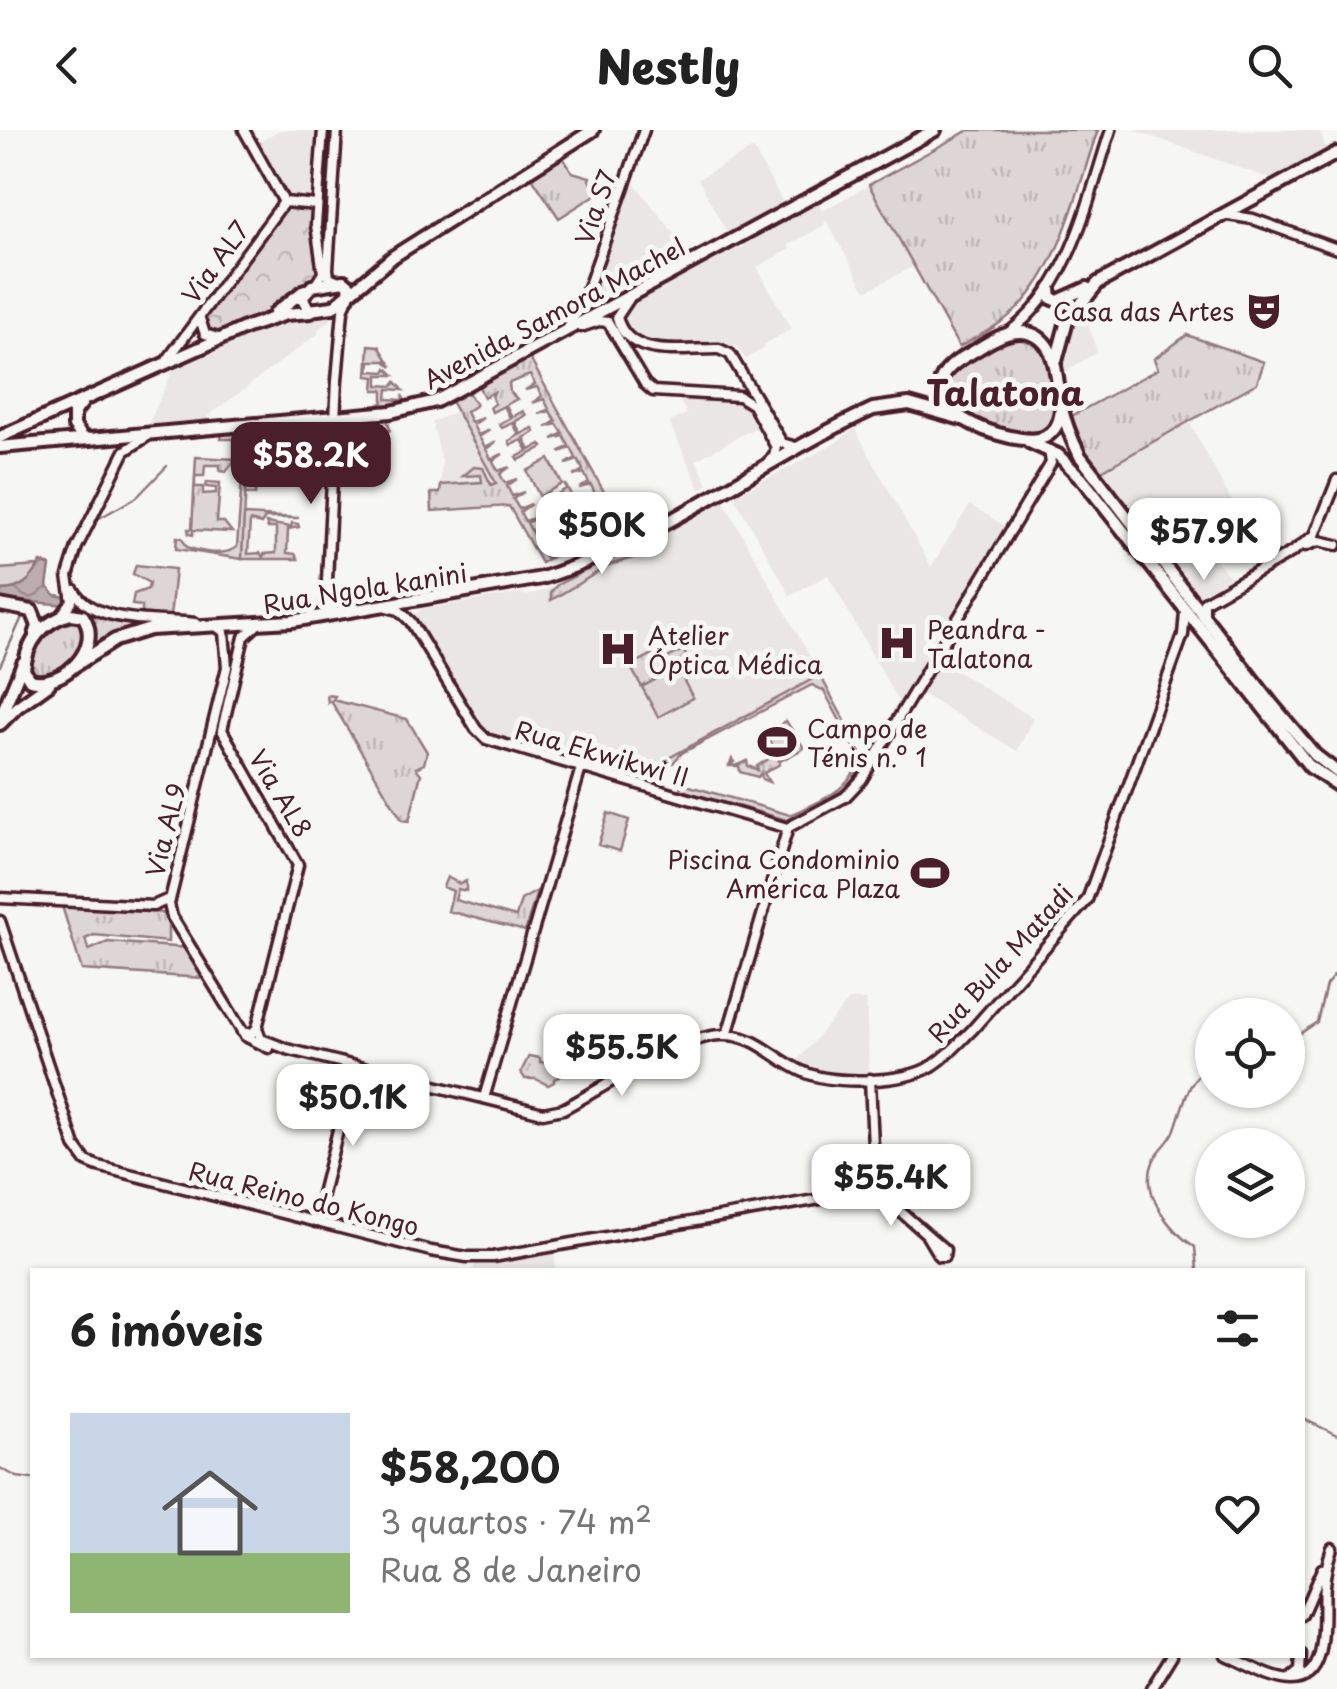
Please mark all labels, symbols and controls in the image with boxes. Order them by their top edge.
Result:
text: Nestly [597,31,740,99]
icon: back [40,38,95,93]
icon: search [1242,38,1297,93]
street label: Via S7 [564,164,626,250]
street label: Via AL7 [172,213,258,311]
street label: Avenida Samora Machel [416,228,692,398]
theatre icon: Casa das Artes [1243,290,1285,332]
place label: Casa das Artes [1053,292,1234,330]
district label: Talatona [926,365,1084,418]
pin: $58.2K [230,422,392,507]
text: $58.2K [253,430,369,478]
pin: $50K [543,492,661,577]
pin: $57.9K [1123,498,1285,583]
text: $50K [558,500,646,548]
text: $57.9K [1150,506,1258,554]
street label: Rua Ngola kanini [260,553,470,623]
place label: Peandra - Talatona [927,610,1046,677]
place label: Atelier Óptica Médica [648,616,823,683]
hospital icon: Peandra - Talatona [876,622,918,664]
hospital icon: Atelier Óptica Médica [597,628,639,670]
place label: Campo de Ténis n.º 1 [807,709,928,776]
street label: Rua Ekwikwi II [511,710,693,796]
sports icon: Campo de Ténis n.º 1 [756,721,798,763]
street label: Via AL8 [240,742,322,844]
street label: Via AL9 [135,779,195,881]
place label: Piscina Condominio América Plaza [667,840,900,907]
sports icon: Piscina Condominio América Plaza [909,852,951,894]
street label: Rua Bula Matadi [918,875,1082,1051]
map controls [1195,998,1305,1238]
button: locate [1195,998,1305,1108]
pin: $55.5K [541,1014,703,1099]
text: $55.5K [565,1022,679,1070]
pin: $50.1K [272,1064,434,1149]
text: $50.1K [299,1072,408,1120]
button: layers [1195,1128,1305,1238]
pin: $55.4K [810,1144,972,1229]
street label: Rua Reino do Kongo [185,1151,423,1245]
text: $55.4K [833,1152,949,1200]
text: 6 imóveis [70,1297,263,1360]
icon: filters [1210,1301,1265,1356]
text: $58,200 [380,1434,560,1497]
icon: home [150,1453,270,1573]
icon: heart [1210,1486,1265,1541]
text: 3 quartos · 74 m² [380,1497,652,1545]
text: Rua 8 de Janeiro [380,1545,642,1593]

